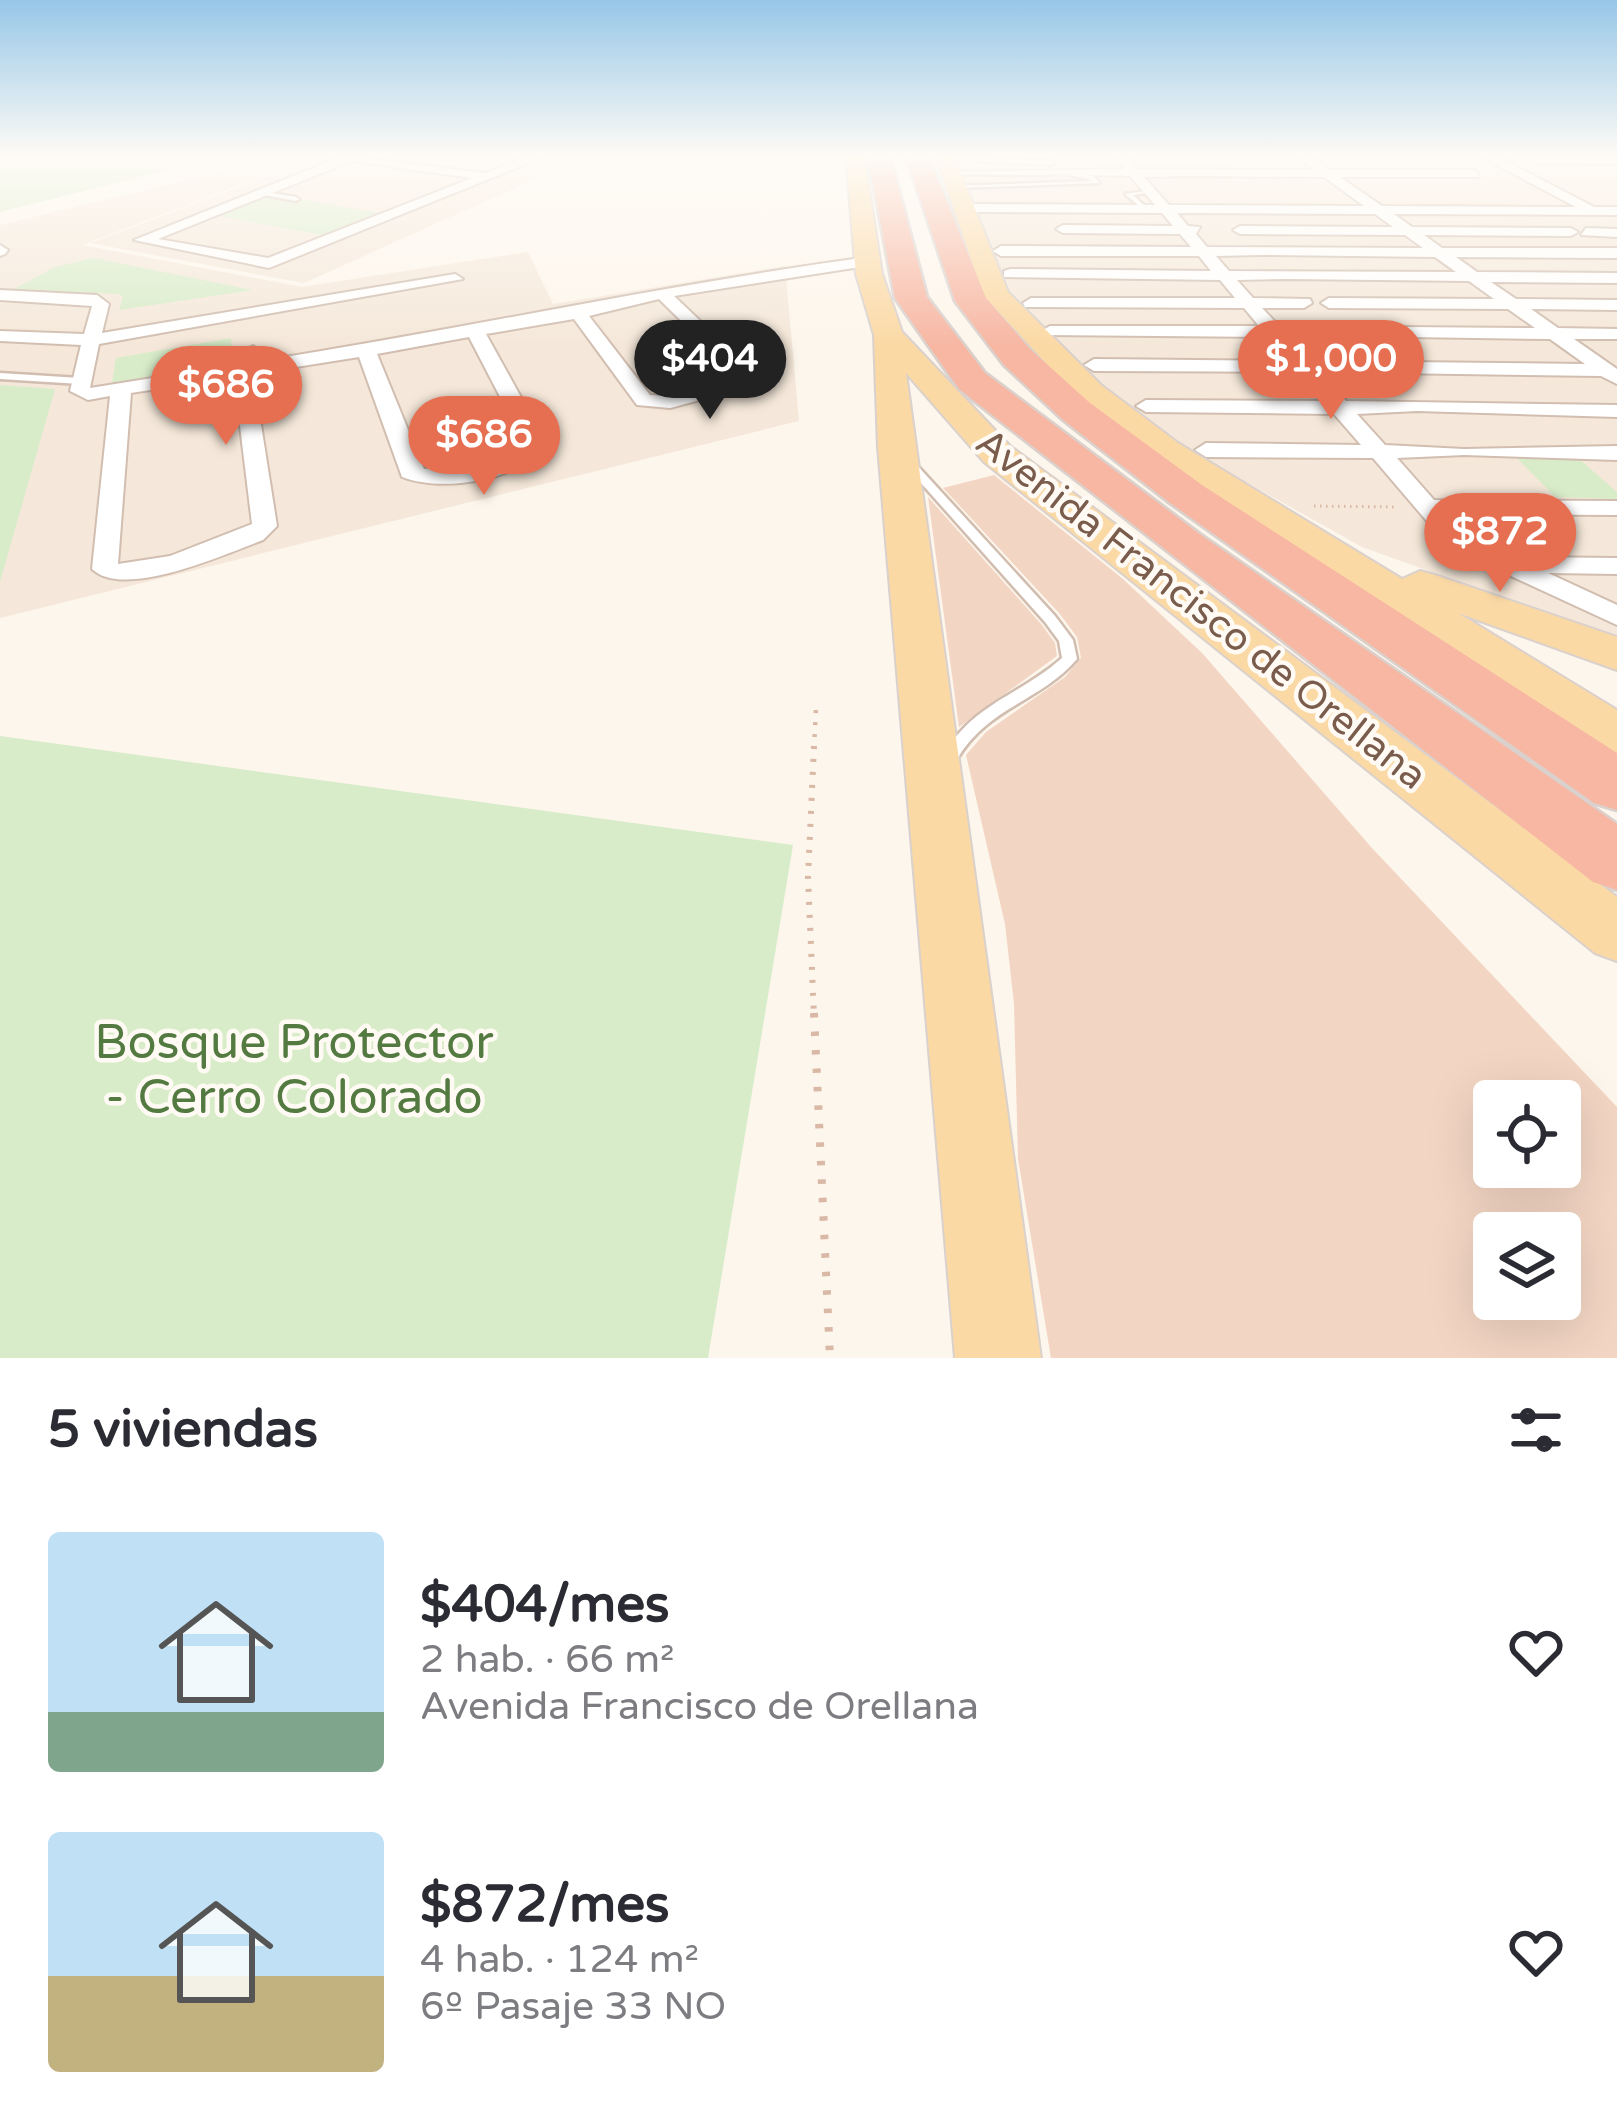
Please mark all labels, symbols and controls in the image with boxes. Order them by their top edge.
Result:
pin: $404 [639,320,781,422]
pin: $1,000 [1233,320,1429,422]
text: $404 [661,335,759,382]
text: $1,000 [1265,335,1397,382]
pin: $686 [155,346,297,448]
text: $686 [177,361,275,408]
pin: $686 [413,396,555,498]
text: $686 [435,411,533,458]
street label: Avenida Francisco de Orellana [966,419,1436,800]
pin: $872 [1429,493,1571,595]
text: $872 [1451,508,1549,555]
park label: Bosque Protector - Cerro Colorado [94,1014,494,1127]
map controls [1473,1080,1581,1320]
button: locate [1473,1080,1581,1188]
button: layers [1473,1212,1581,1320]
icon: filters [1503,1397,1569,1463]
text: 5 viviendas [48,1399,318,1461]
text: $404/mes [420,1574,670,1636]
icon: home [144,1580,288,1724]
icon: heart [1503,1619,1569,1685]
text: 2 hab. · 66 m² [420,1636,674,1683]
text: Avenida Francisco de Orellana [420,1683,979,1730]
text: $872/mes [420,1874,670,1936]
icon: home [144,1880,288,2024]
icon: heart [1503,1919,1569,1985]
text: 4 hab. · 124 m² [420,1936,699,1983]
text: 6º Pasaje 33 NO [420,1983,726,2030]

